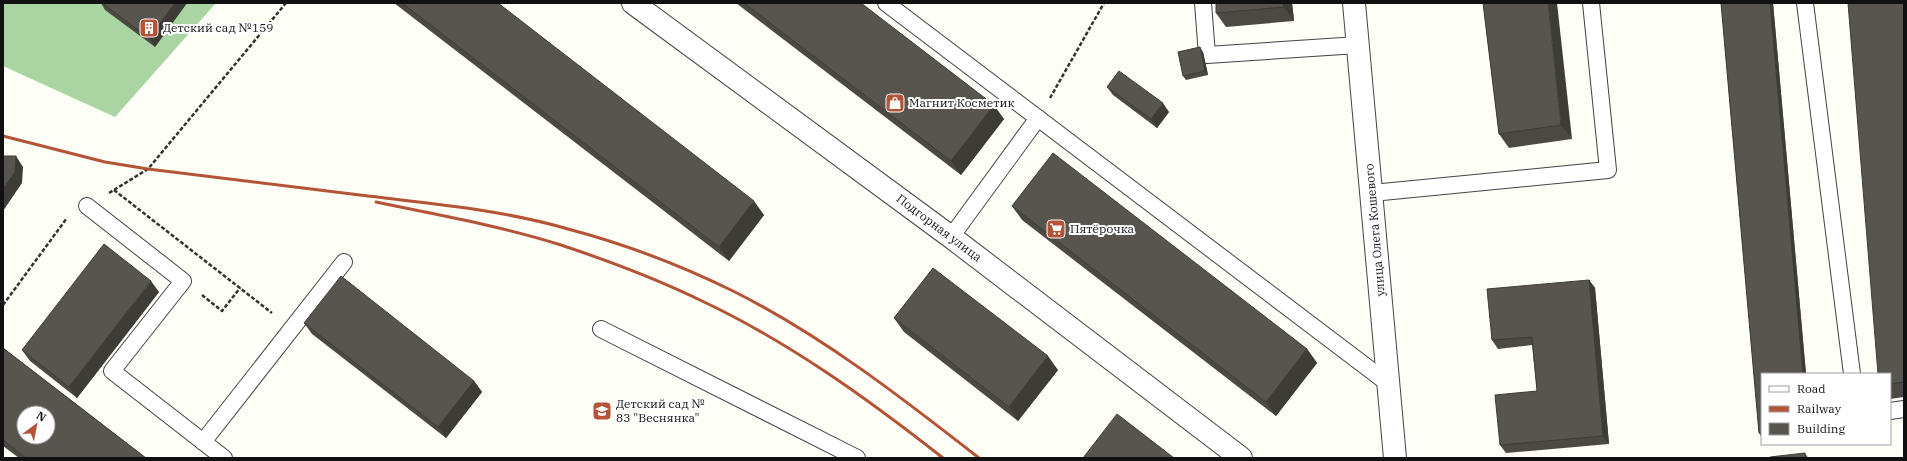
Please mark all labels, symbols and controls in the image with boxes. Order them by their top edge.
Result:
building icon: Детский сад №159 [138,17,160,39]
place label: Детский сад №159 [163,20,274,35]
shop icon: Магнит Косметик [884,92,906,114]
place label: Магнит Косметик [909,95,1014,110]
street label: улица Олега Кошевого [1361,163,1388,297]
street label: Подгорная улица [894,191,985,265]
supermarket icon: Пятёрочка [1045,218,1067,240]
place label: Пятёрочка [1070,221,1135,236]
legend [1761,373,1891,445]
text: Road [1797,381,1826,396]
place label: Детский сад № 83 "Веснянка" [616,396,705,425]
school or university icon: Детский сад № 83 "Веснянка" [591,400,613,422]
text: Railway [1797,401,1842,416]
north arrow [16,405,56,445]
text: N [34,408,49,425]
text: Building [1797,421,1845,436]

